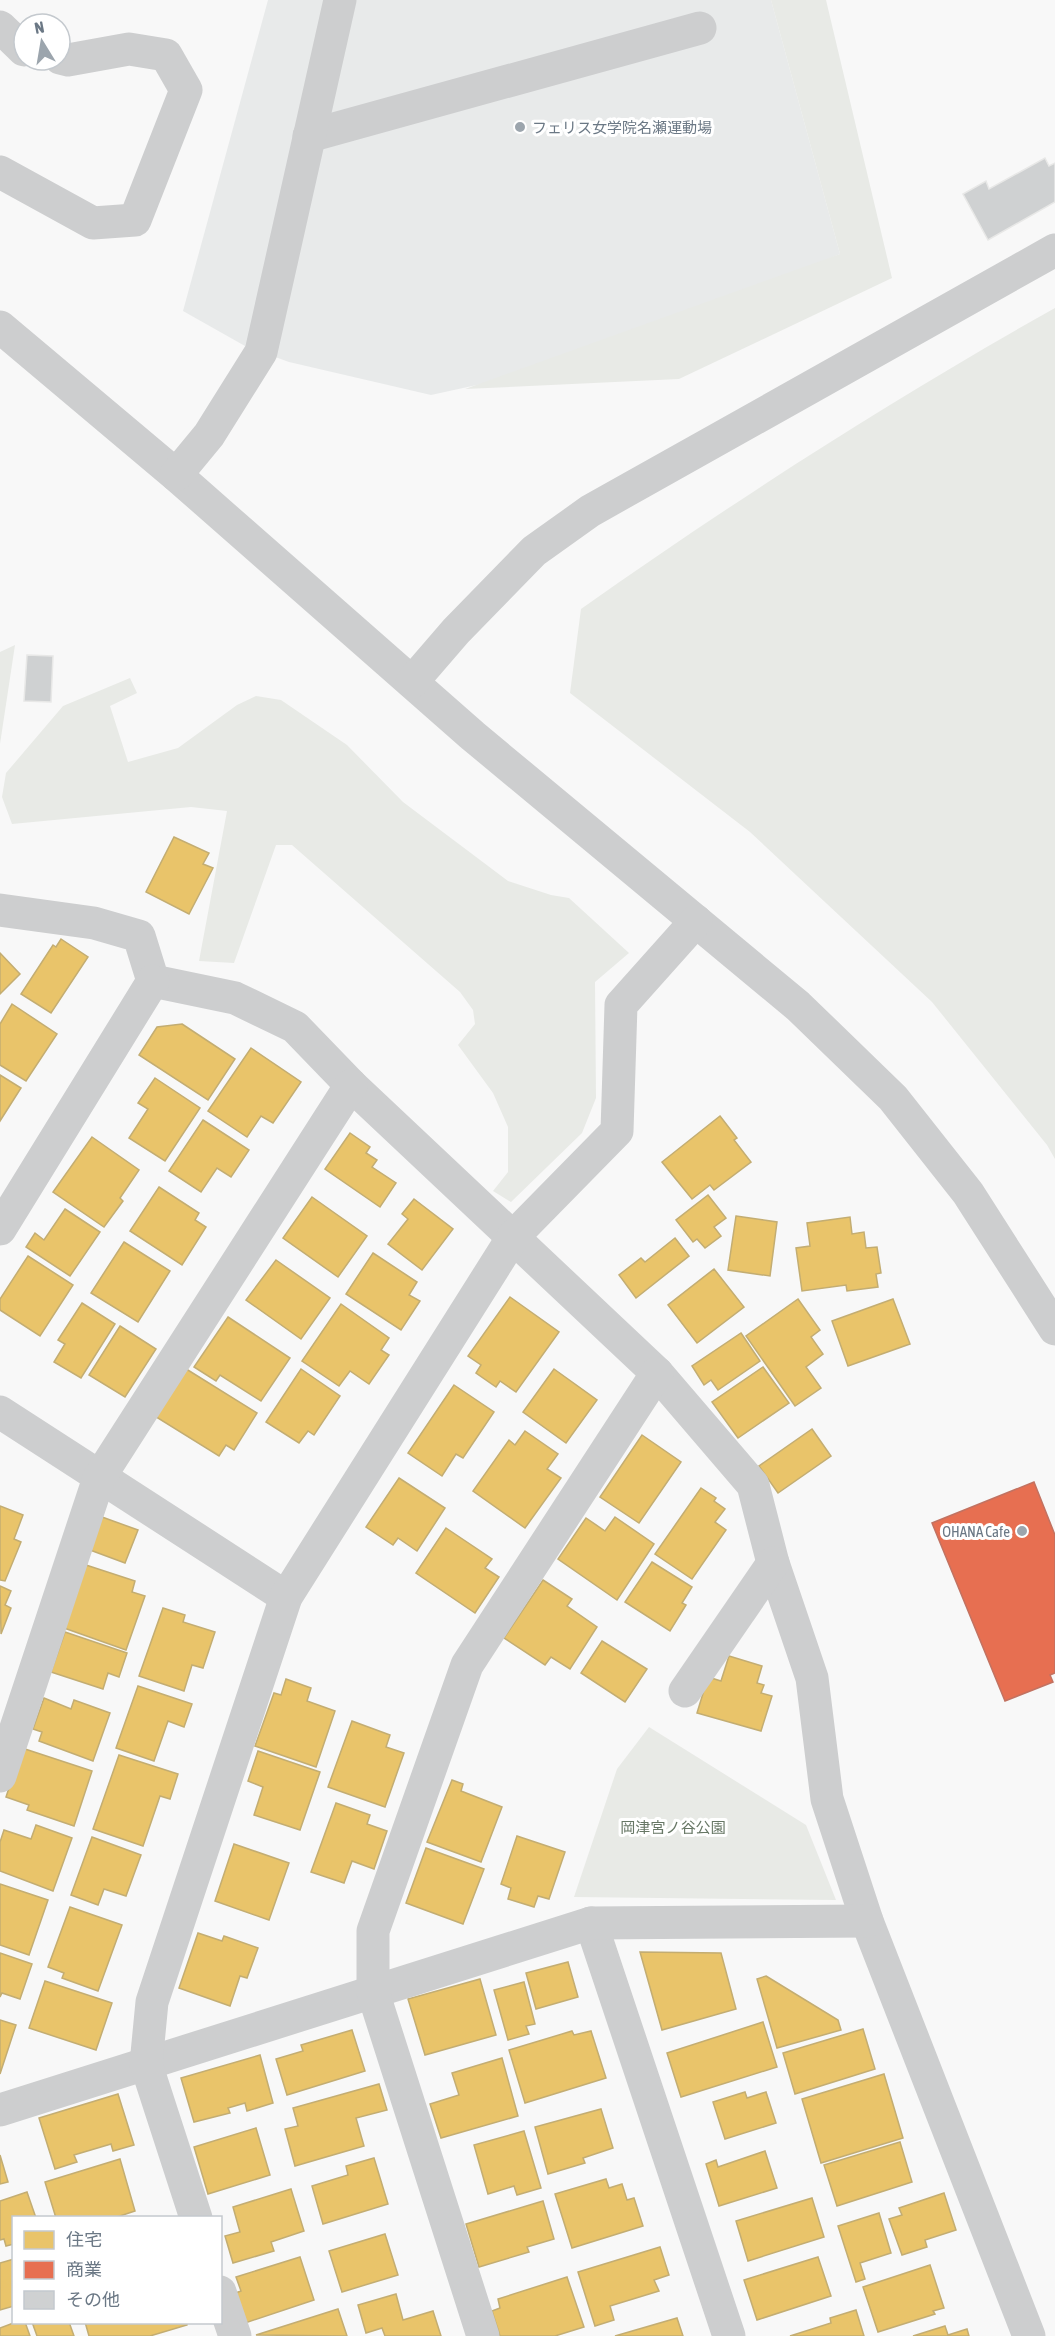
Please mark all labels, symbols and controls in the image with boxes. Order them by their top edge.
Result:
north arrow [12,12,72,72]
text: N [33,18,45,37]
place label: フェリス女学院名瀬運動場 [532,119,712,136]
marker: フェリス女学院名瀬運動場 [513,120,527,134]
place label: OHANA Cafe [942,1523,1010,1540]
marker: OHANA Cafe [1015,1524,1029,1538]
park label: 岡津宮ノ谷公園 [620,1819,726,1836]
legend [12,2216,222,2324]
text: 住宅 [66,2229,102,2250]
text: 商業 [66,2259,102,2280]
text: その他 [66,2289,120,2310]

